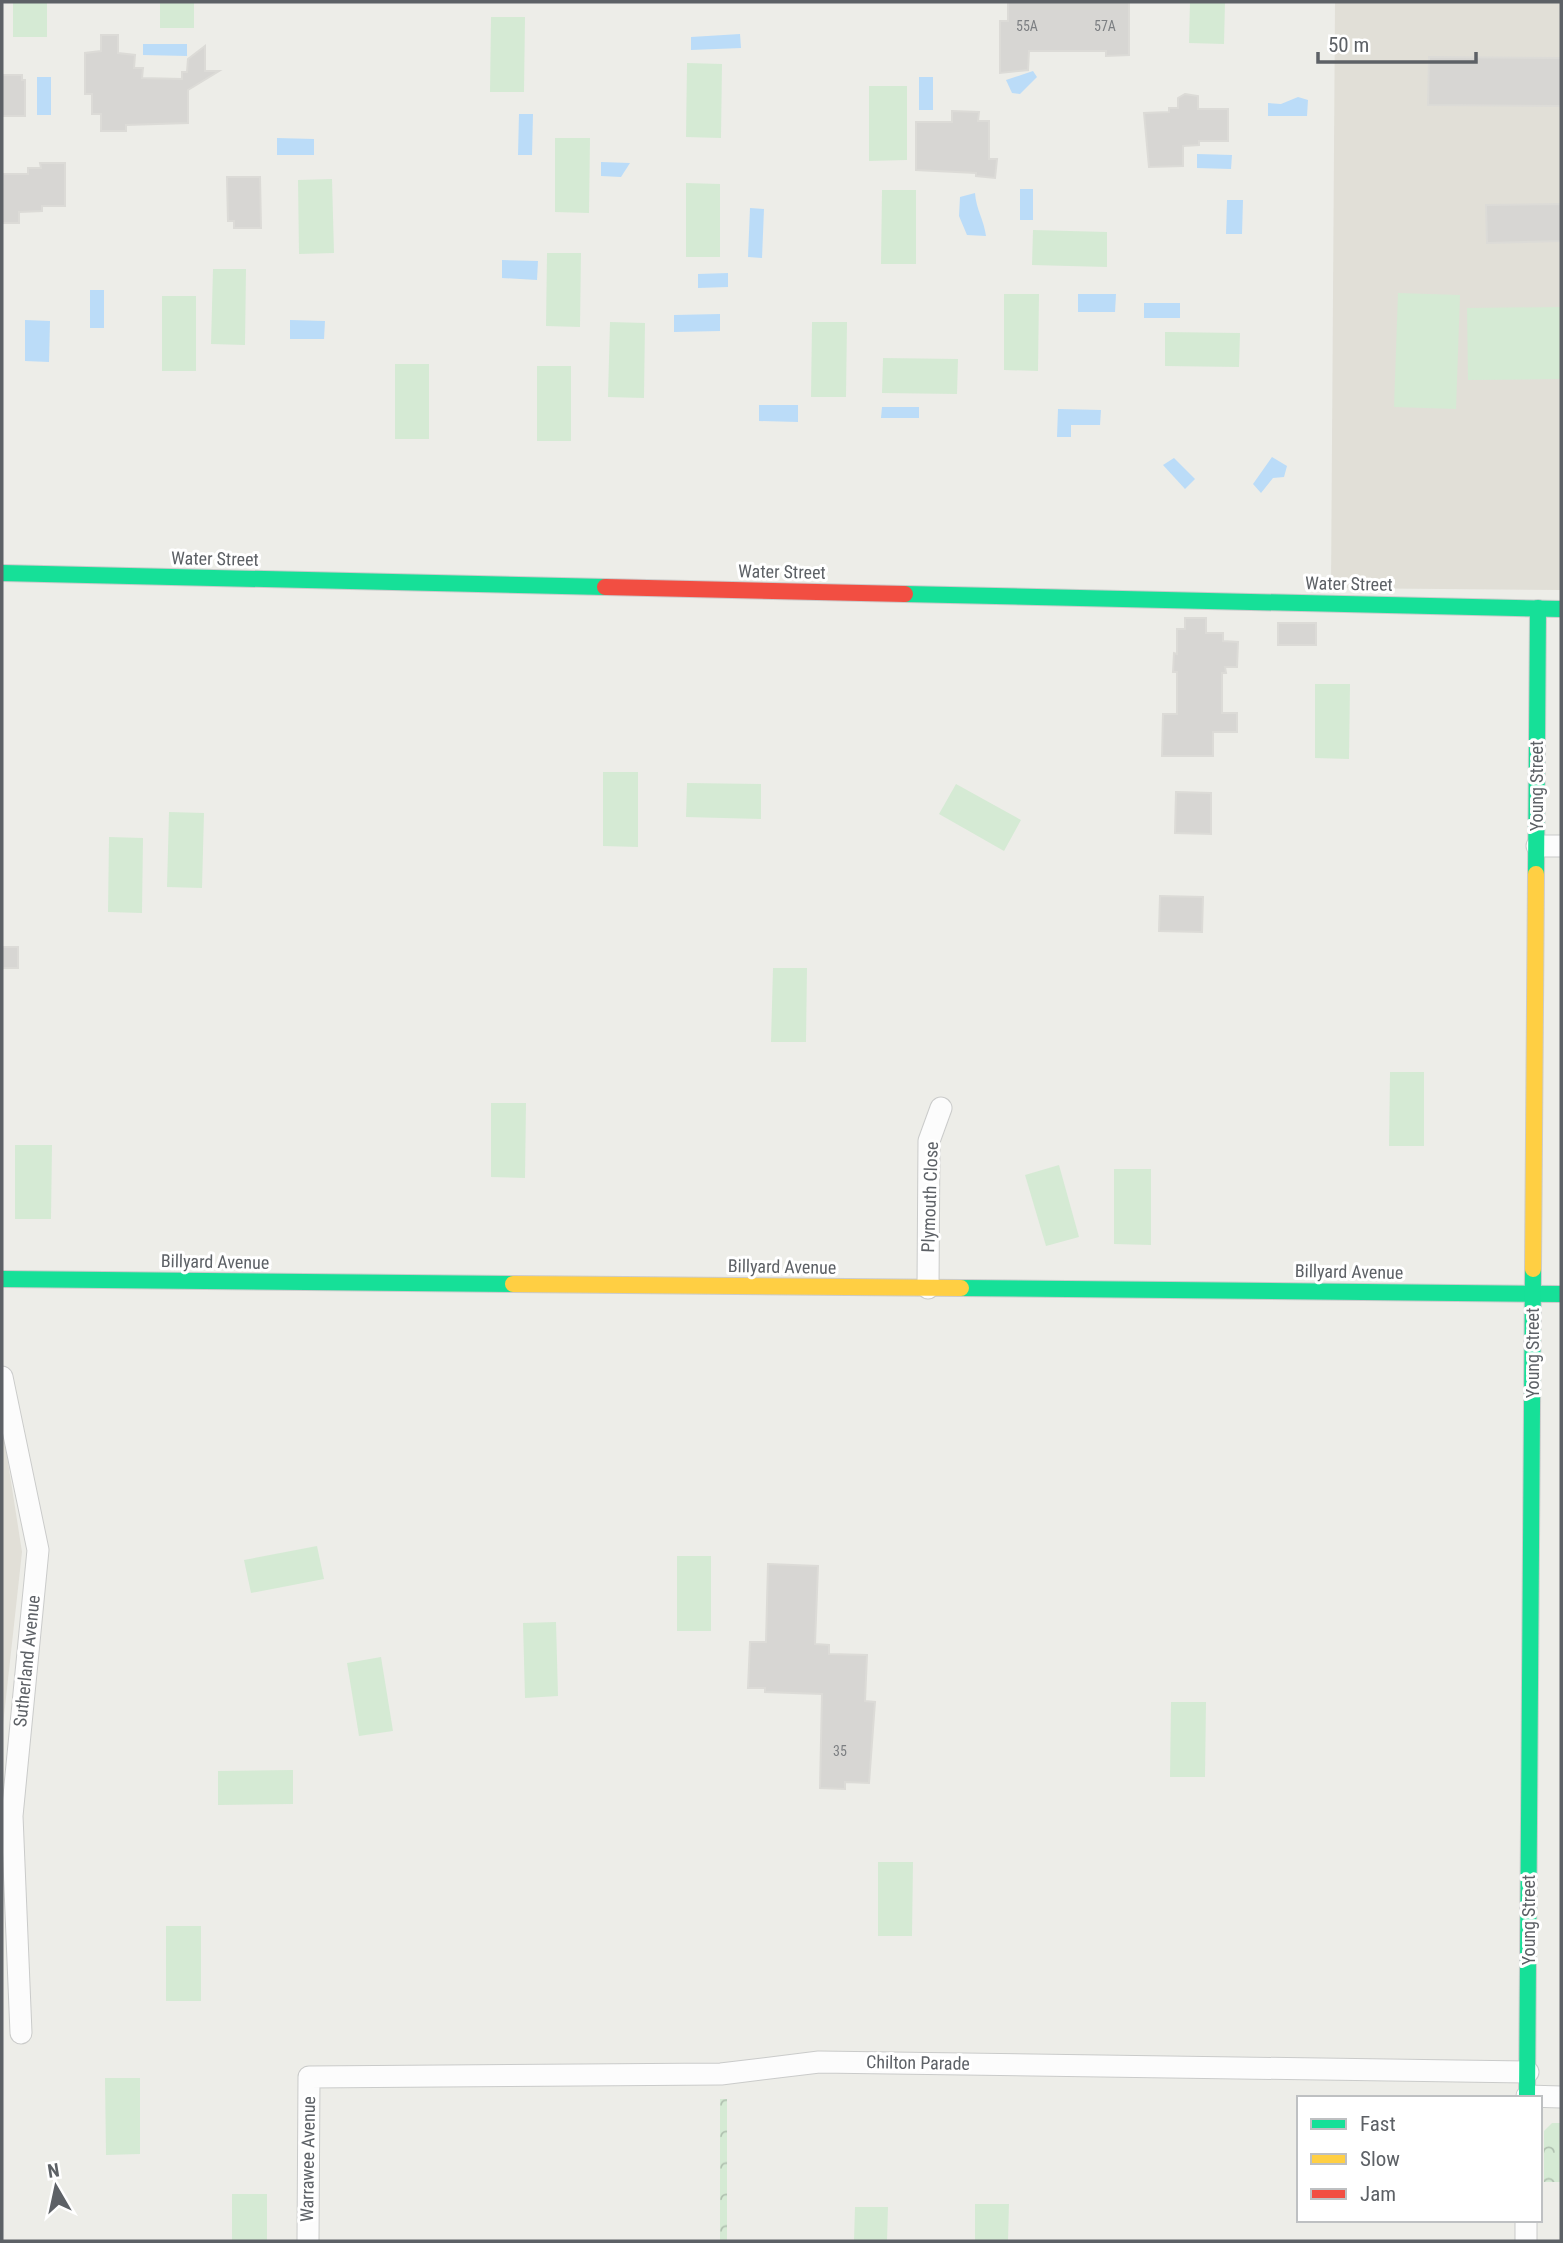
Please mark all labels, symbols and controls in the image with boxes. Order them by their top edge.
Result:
house number: 55A [1016,18,1038,34]
house number: 57A [1094,18,1116,34]
scale bar [1318,21,1476,65]
text: 50 m [1328,33,1369,57]
street label: Water Street [171,547,259,570]
street label: Water Street [738,560,826,583]
street label: Water Street [1305,572,1393,595]
street label: Young Street [1526,741,1547,831]
street label: Plymouth Close [917,1141,942,1253]
street label: Billyard Avenue [161,1250,269,1273]
street label: Billyard Avenue [728,1255,836,1278]
street label: Billyard Avenue [1295,1260,1403,1283]
street label: Young Street [1522,1308,1543,1398]
street label: Sutherland Avenue [9,1594,44,1728]
house number: 35 [833,1743,847,1759]
street label: Young Street [1518,1875,1539,1965]
street label: Chilton Parade [866,2051,970,2074]
street label: Warrawee Avenue [296,2096,319,2222]
legend [1297,2096,1542,2222]
text: Fast [1360,2112,1396,2136]
text: Slow [1360,2147,1400,2171]
north arrow [21,2152,91,2222]
text: N [46,2158,61,2183]
text: Jam [1360,2182,1396,2206]

